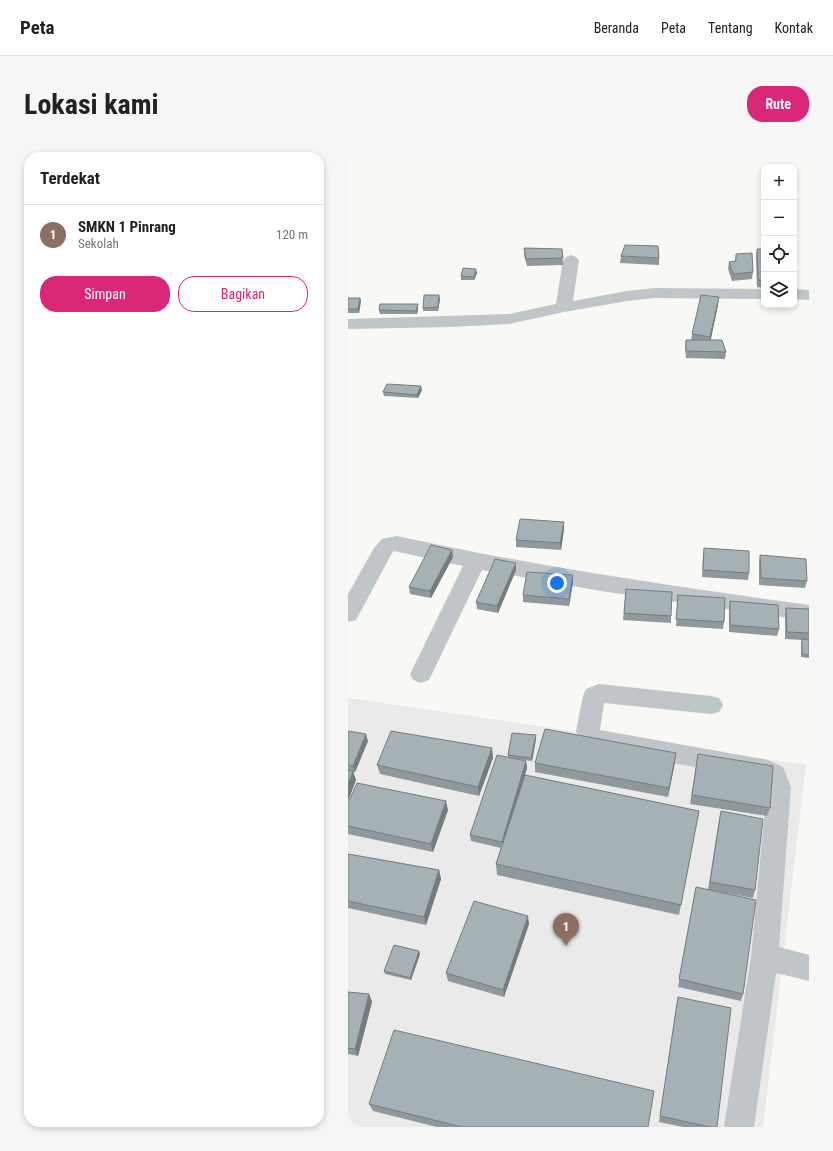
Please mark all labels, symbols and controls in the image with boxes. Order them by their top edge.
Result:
text: Peta [20,16,55,39]
text: Beranda [594,20,639,36]
text: Peta [661,20,686,36]
text: Tentang [708,20,753,36]
text: Kontak [775,20,813,36]
button: Rute [747,86,809,122]
text: Lokasi kami [24,88,159,121]
map controls [761,164,797,308]
button: + [761,164,797,200]
text: Terdekat [40,168,100,188]
button: − [761,200,797,236]
text: SMKN 1 Pinrang [78,218,176,236]
text: 1 [50,227,56,242]
text: 120 m [276,227,308,242]
text: Sekolah [78,236,119,251]
button: locate [761,236,797,272]
button: layers [761,272,797,308]
button: Simpan [40,276,170,312]
button: Bagikan [178,276,308,312]
your location [547,573,567,593]
pin: 1 [553,913,579,946]

